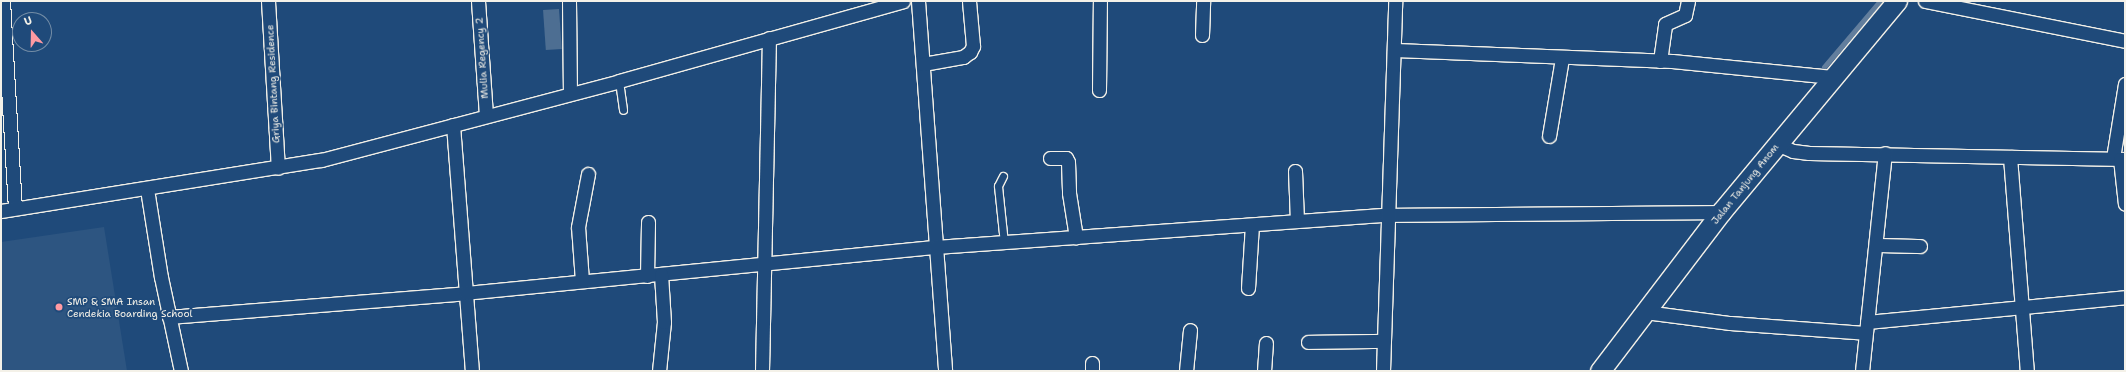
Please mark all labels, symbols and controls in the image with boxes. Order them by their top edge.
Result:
north arrow [12,12,52,52]
text: U [22,13,34,30]
street label: Mulia Regency 2 [473,17,491,99]
street label: Griya Bintang Residence [264,24,282,144]
street label: Jalan Tanjung Anom [1709,141,1781,227]
place label: SMP & SMA Insan Cendekia Boarding School [67,295,192,318]
marker: SMP & SMA Insan Cendekia Boarding School [54,302,64,312]

